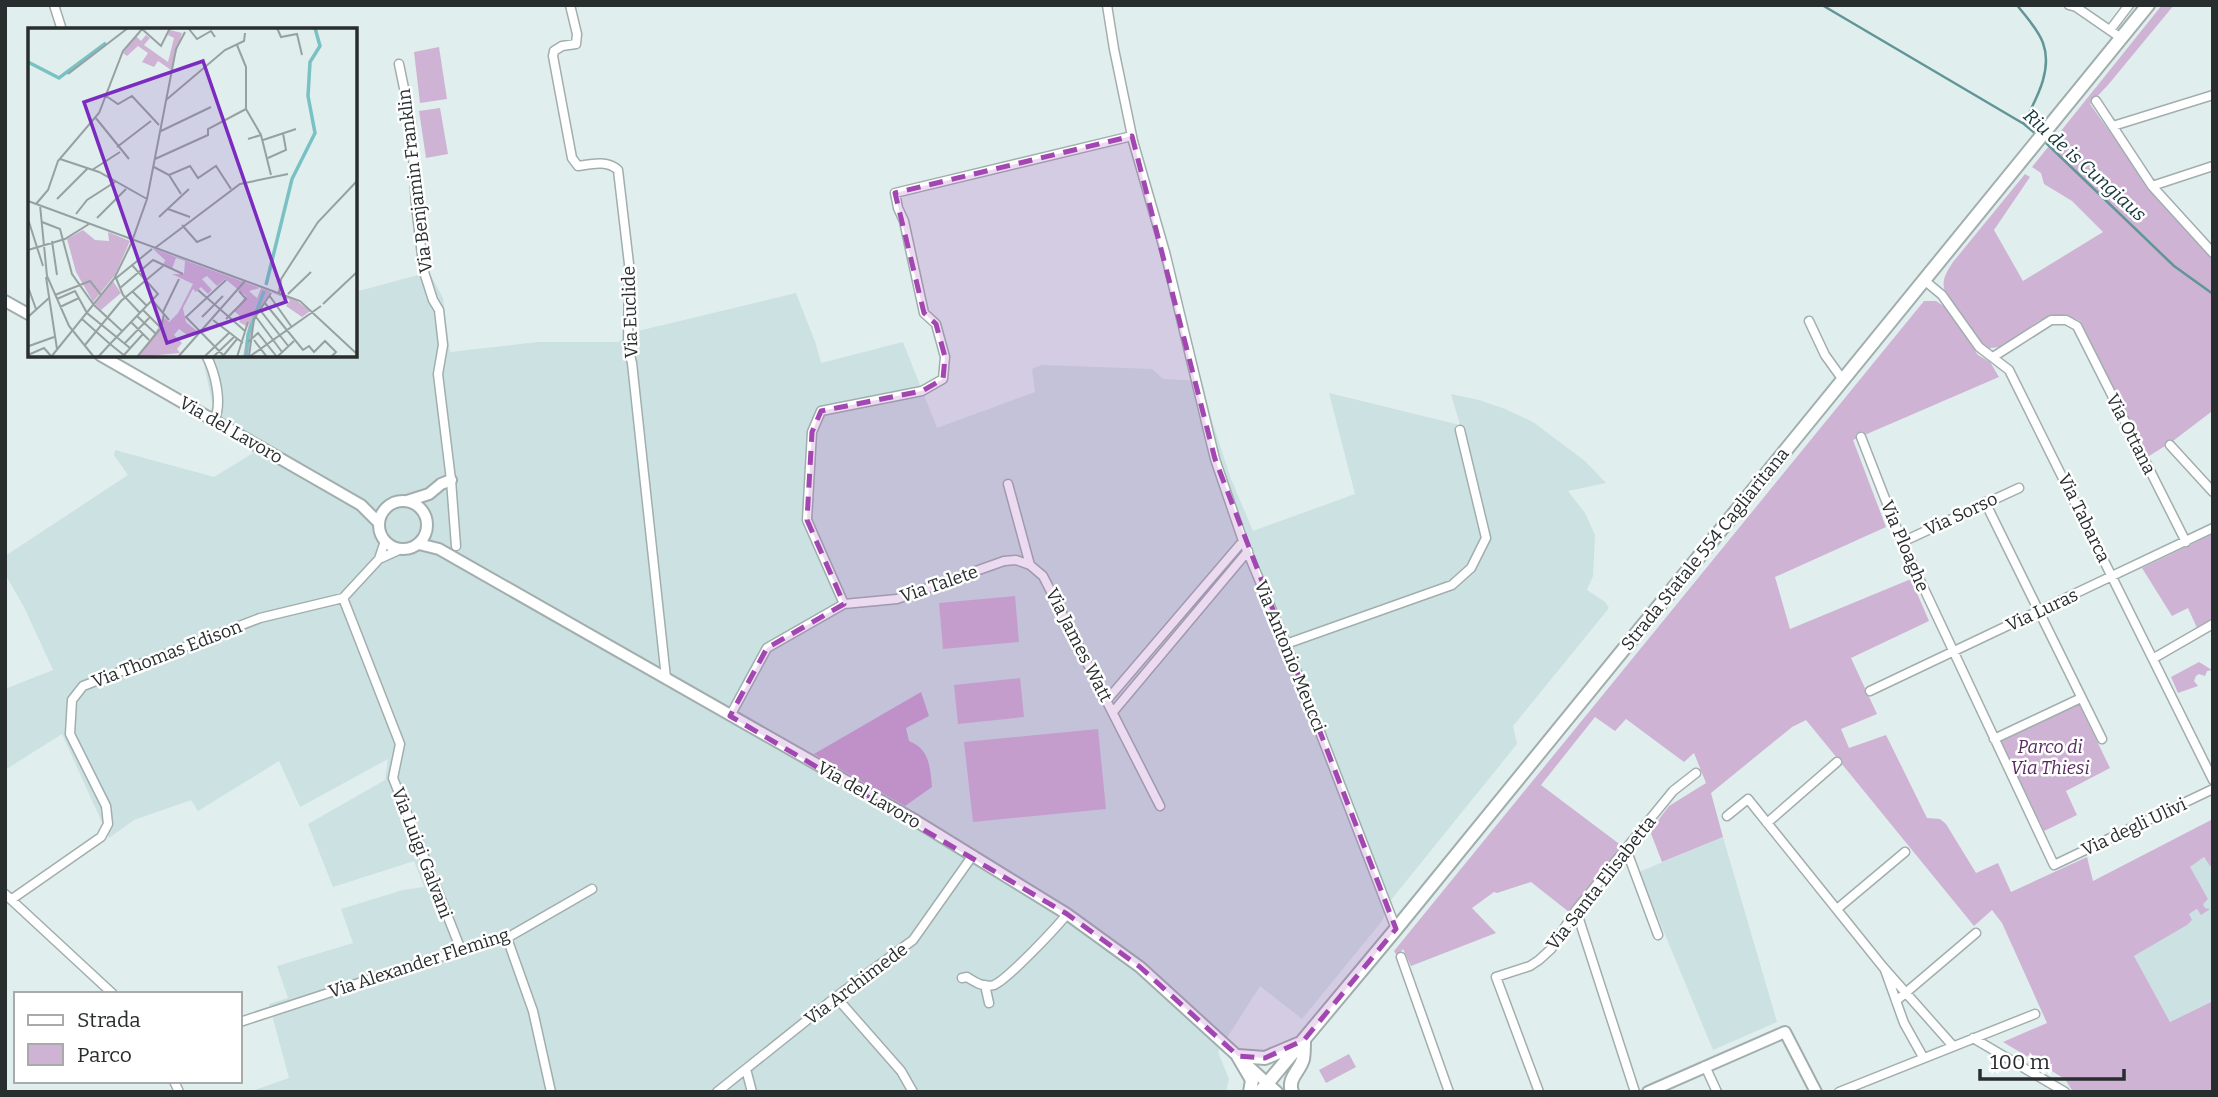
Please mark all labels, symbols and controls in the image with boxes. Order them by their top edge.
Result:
inset map [28,28,357,357]
street label: Via Benjamin Franklin [393,87,437,274]
water label: Riu de is Cungiaus [2019,104,2151,226]
street label: Via Euclide [617,266,643,358]
street label: Via Ottana [2101,390,2161,478]
street label: Via del Lavoro [175,391,287,469]
street label: Strada Statale 554 Cagliaritana [1616,443,1794,655]
street label: Via Tabarca [2053,470,2115,566]
street label: Via Sorso [1921,488,2001,540]
street label: Via Ploaghe [1876,497,1934,595]
street label: Via Talete [897,560,981,608]
street label: Via Antonio Meucci [1250,577,1330,735]
street label: Via James Watt [1041,584,1117,706]
street label: Via Luras [2003,584,2081,636]
street label: Via Thomas Edison [89,615,246,693]
park label: Parco di Via Thiesi [2010,736,2090,779]
street label: Via del Lavoro [813,756,925,834]
street label: Via Luigi Galvani [387,784,457,922]
street label: Via degli Ulivi [2078,793,2190,861]
street label: Via Santa Elisabetta [1542,811,1660,955]
street label: Via Alexander Fleming [326,923,512,1003]
street label: Via Archimede [800,938,912,1030]
legend [14,992,242,1083]
text: Strada [77,1007,141,1033]
scale bar [1980,1038,2124,1082]
text: Parco [77,1042,132,1068]
text: 100 m [1990,1049,2050,1075]

